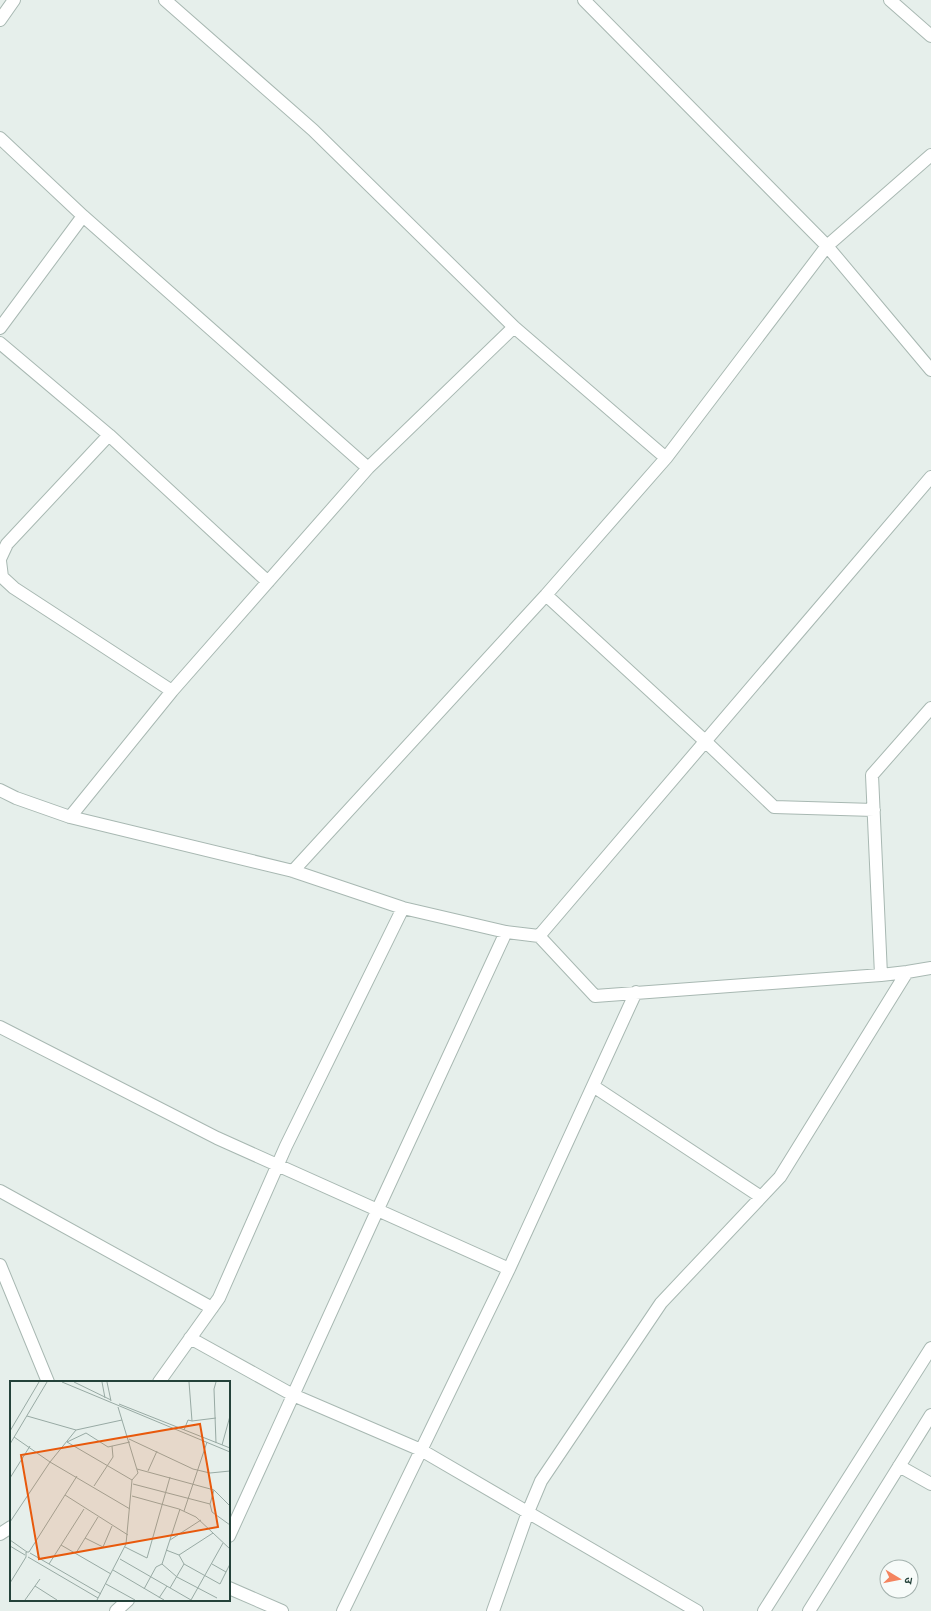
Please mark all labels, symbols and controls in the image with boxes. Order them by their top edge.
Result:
inset map [10,1381,230,1601]
north arrow [879,1559,919,1599]
text: उ [901,1576,915,1586]

